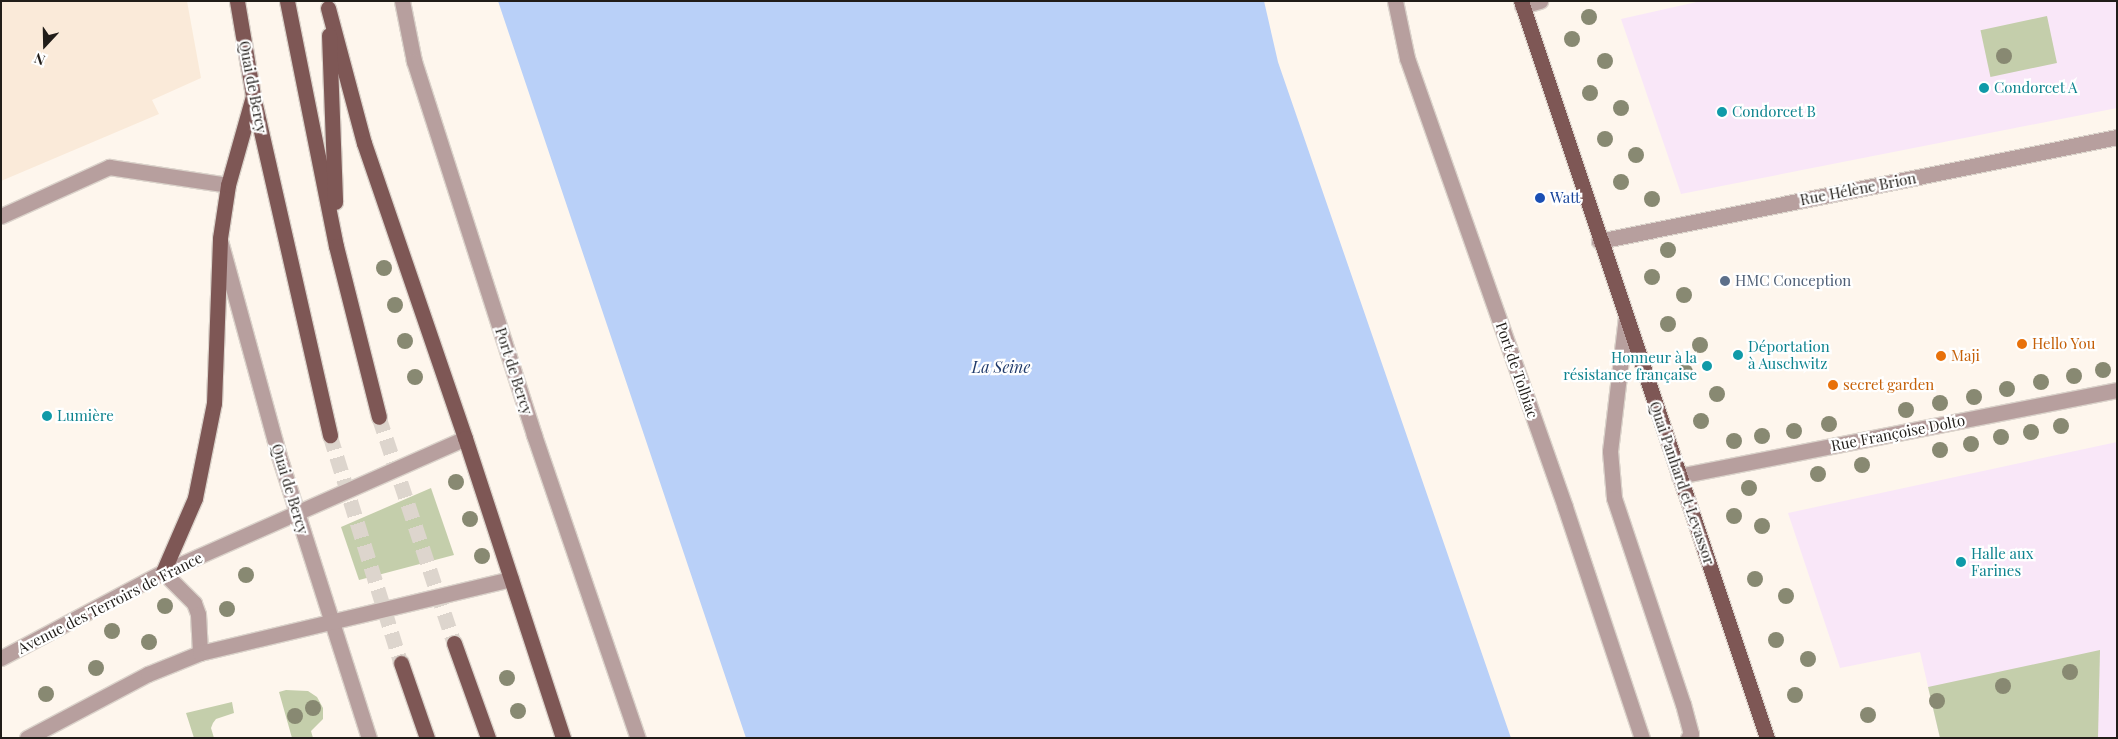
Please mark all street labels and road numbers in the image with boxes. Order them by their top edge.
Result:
street label: Quai de Bercy [235,39,271,135]
street label: Rue Hélène Brion [1798,169,1918,209]
street label: Port de Tolbiac [1492,319,1542,421]
street label: Port de Bercy [491,325,537,417]
street label: Quai Panhard et Levassor [1646,399,1718,567]
street label: Rue Françoise Dolto [1830,411,1966,455]
street label: Quai de Bercy [268,442,312,536]
street label: Avenue des Terroirs de France [14,548,206,658]

